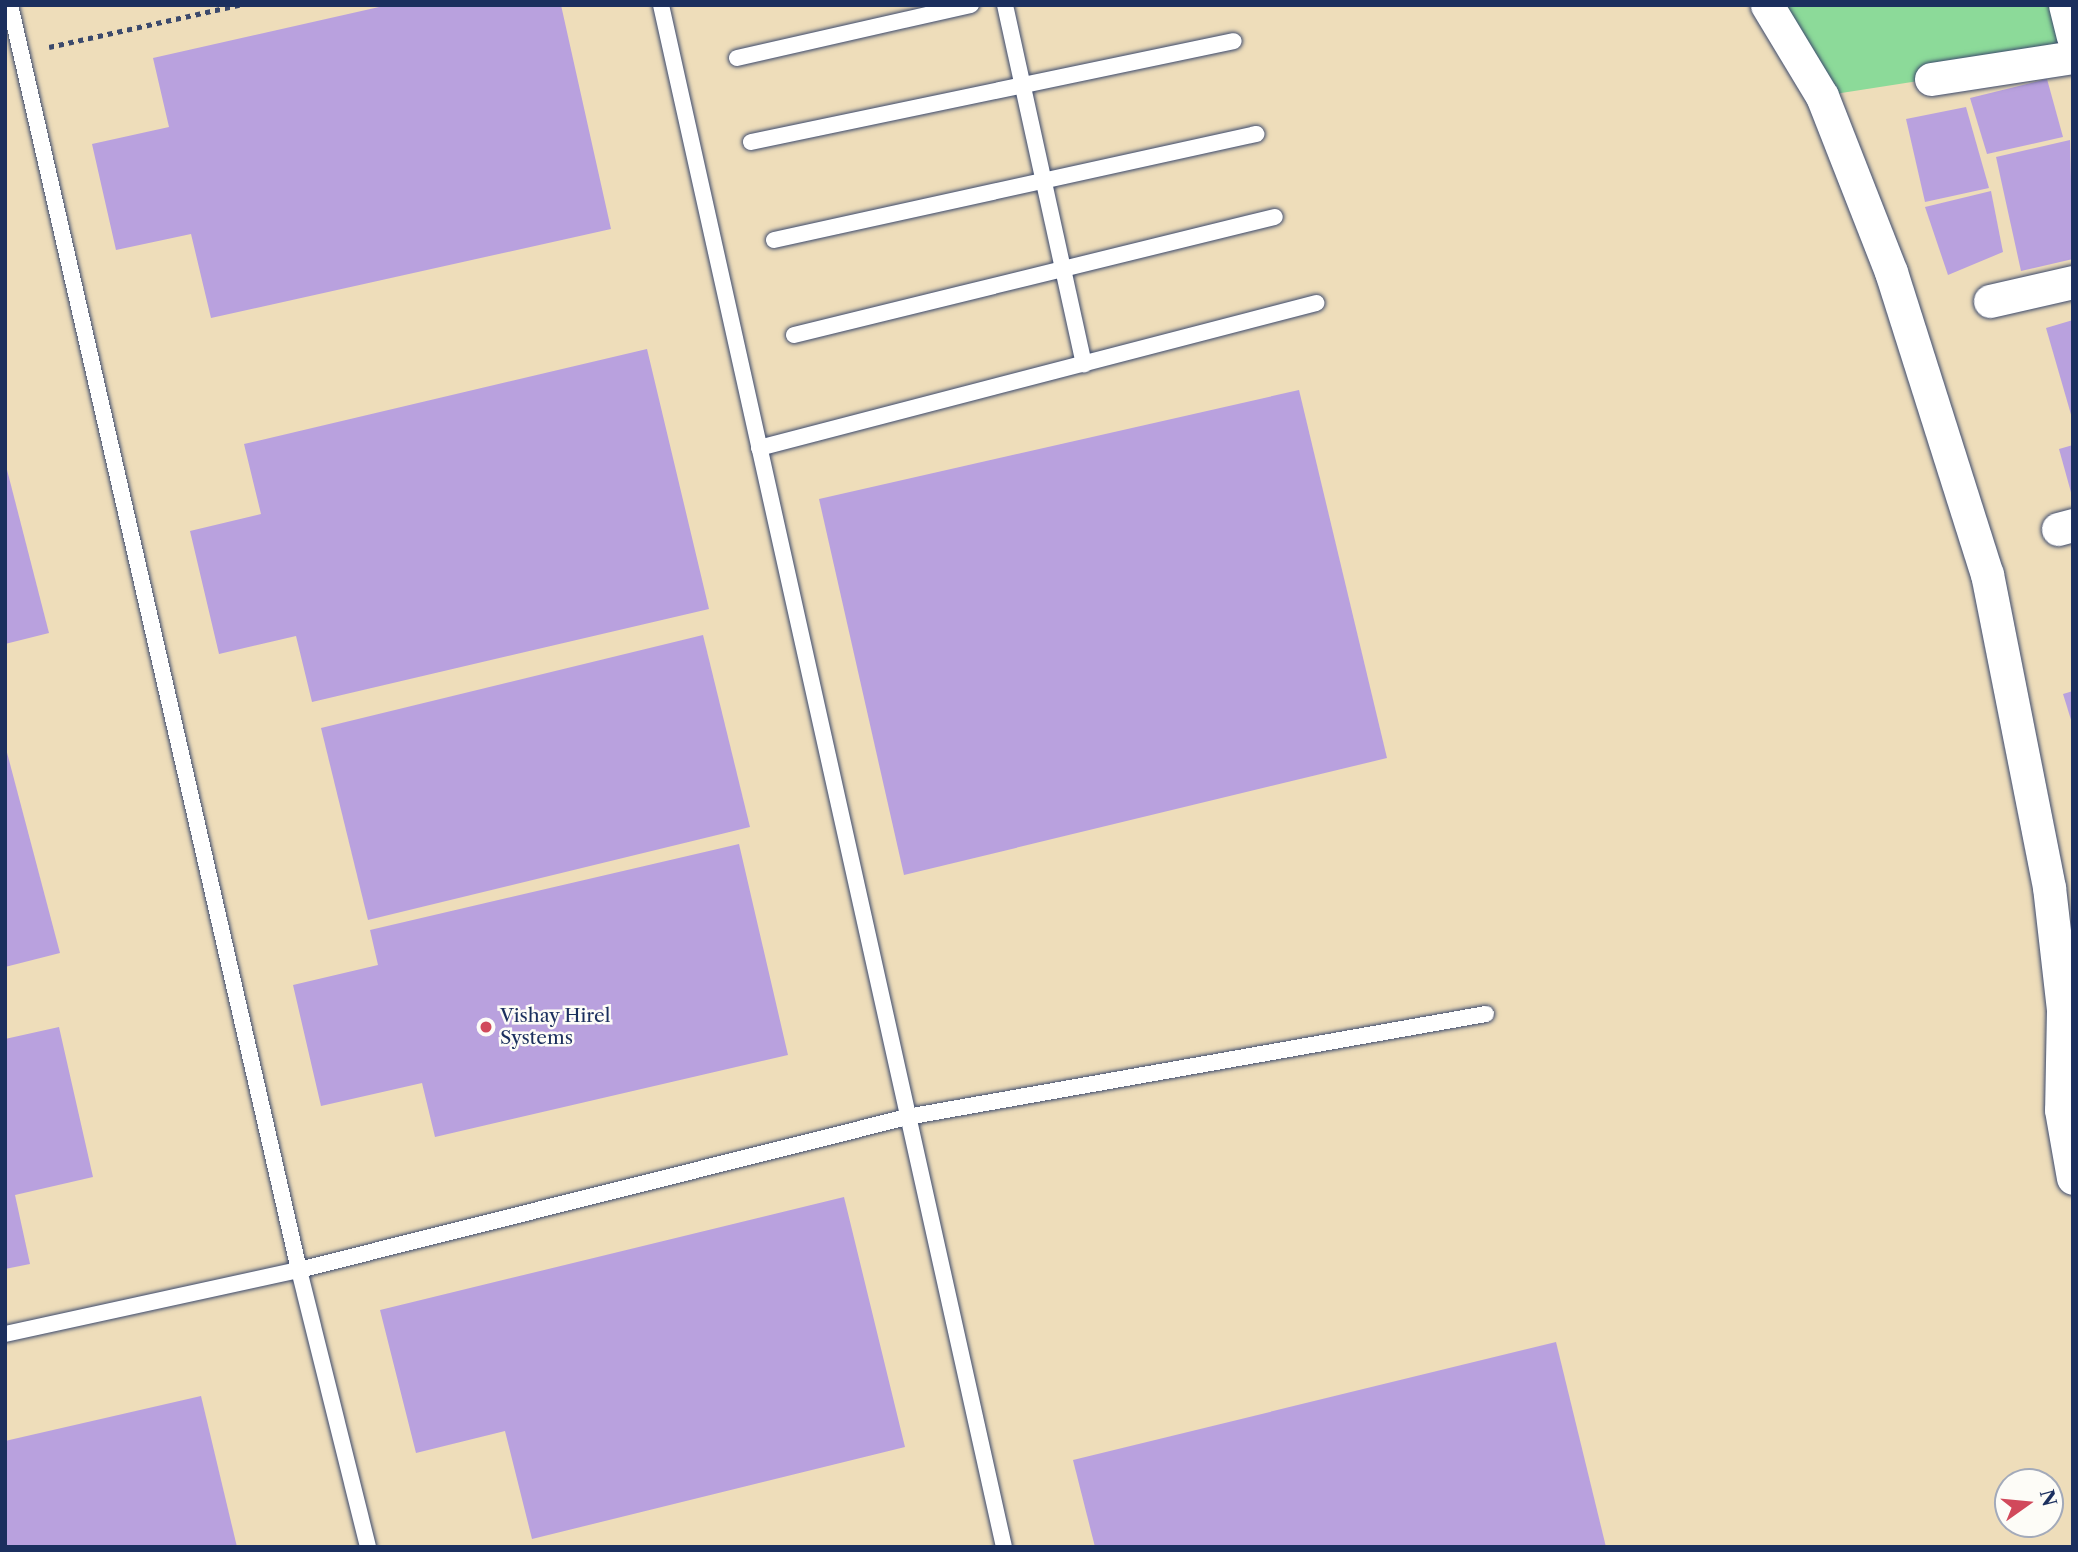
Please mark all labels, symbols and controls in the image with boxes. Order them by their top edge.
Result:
place label: Vishay Hirel Systems [500,1005,611,1049]
marker: Vishay Hirel Systems [478,1019,494,1035]
north arrow [1994,1468,2064,1538]
text: N [2035,1487,2061,1509]

